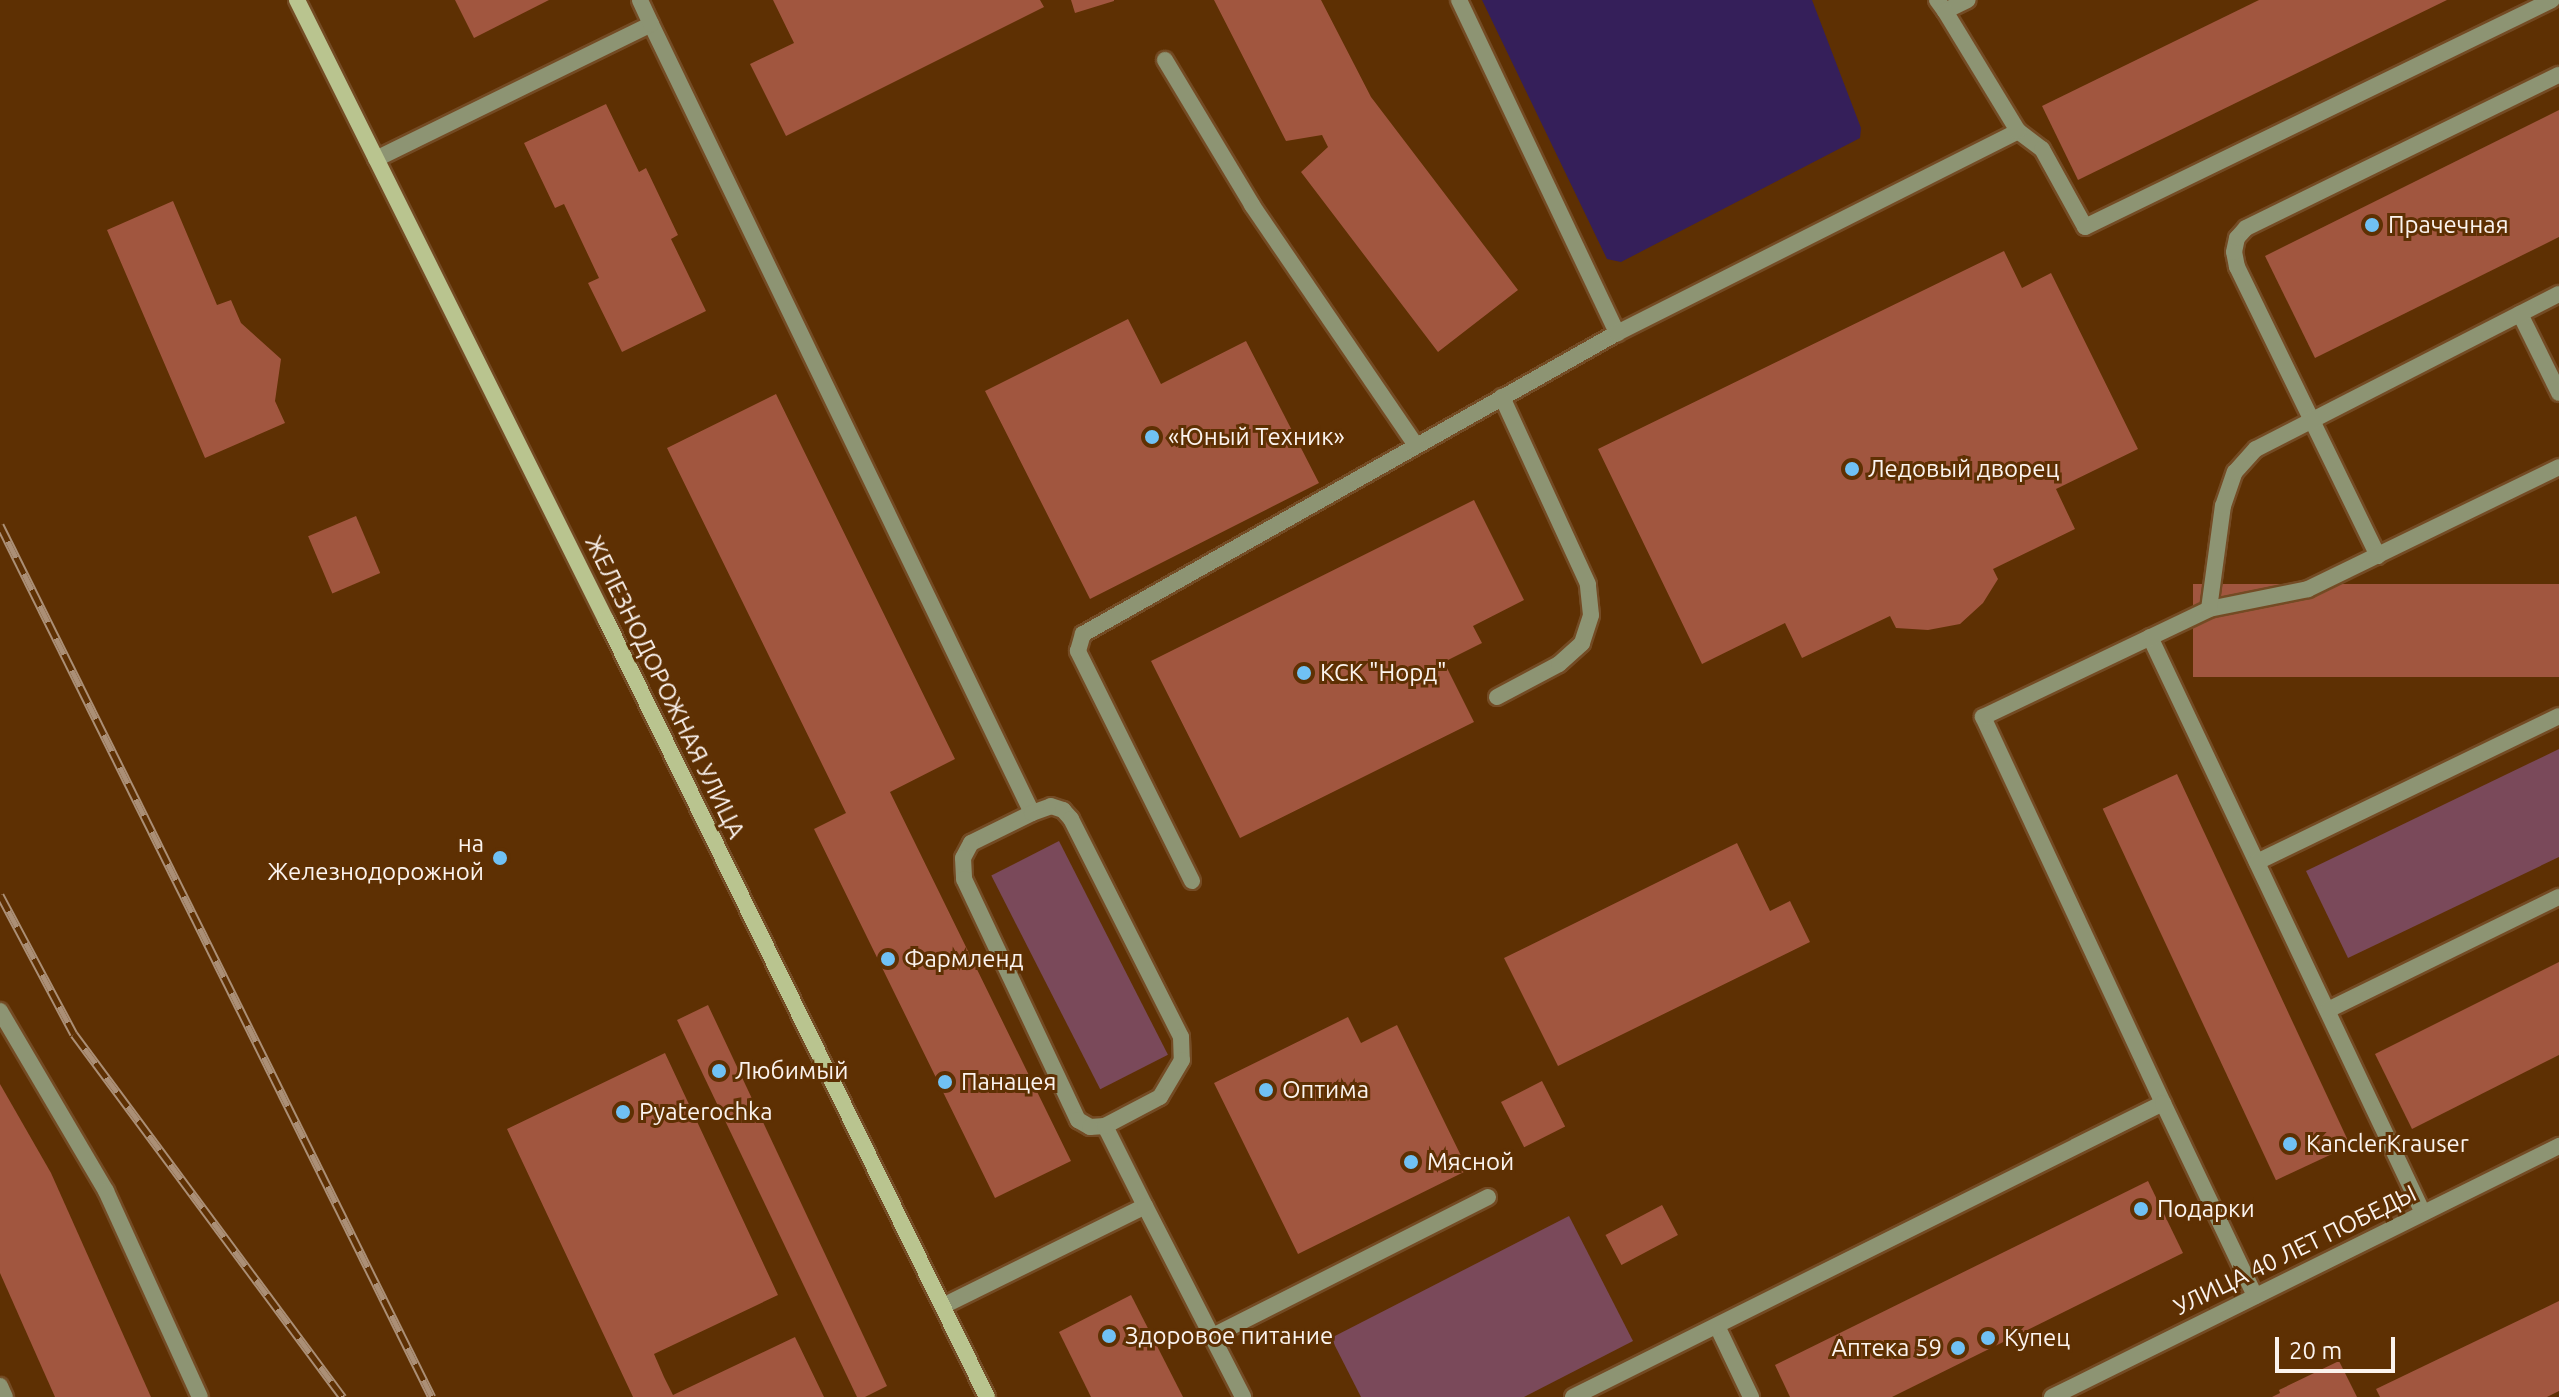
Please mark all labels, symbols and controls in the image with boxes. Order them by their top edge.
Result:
place label: Прачечная [2388,211,2509,239]
marker: Прачечная [2363,216,2381,234]
place label: «Юный Техник» [1168,423,1345,451]
marker: «Юный Техник» [1143,428,1161,446]
place label: Ледовый дворец [1868,455,2059,483]
marker: Ледовый дворец [1843,460,1861,478]
street label: ЖЕЛЕЗНОДОРОЖНАЯ УЛИЦА [579,531,751,843]
place label: КСК "Норд" [1320,659,1447,687]
marker: КСК "Норд" [1295,664,1313,682]
place label: на Железнодорожной [268,830,484,886]
marker: на Железнодорожной [491,849,509,867]
place label: Фармленд [904,945,1024,973]
marker: Фармленд [879,950,897,968]
place label: Любимый [735,1057,848,1085]
marker: Любимый [710,1062,728,1080]
place label: Панацея [961,1068,1056,1096]
marker: Панацея [936,1073,954,1091]
place label: Оптима [1282,1076,1369,1104]
marker: Оптима [1257,1081,1275,1099]
place label: Pyaterochka [639,1098,773,1126]
marker: Pyaterochka [614,1103,632,1121]
place label: KanclerKrauser [2306,1130,2469,1158]
marker: KanclerKrauser [2281,1135,2299,1153]
place label: Мясной [1427,1148,1514,1176]
marker: Мясной [1402,1153,1420,1171]
street label: УЛИЦА 40 ЛЕТ ПОБЕДЫ [2169,1179,2421,1321]
place label: Подарки [2157,1195,2255,1223]
marker: Подарки [2132,1200,2150,1218]
scale bar [2279,1321,2399,1371]
place label: Здоровое питание [1125,1322,1333,1350]
place label: Купец [2004,1324,2070,1352]
marker: Здоровое питание [1100,1327,1118,1345]
marker: Купец [1979,1329,1997,1347]
place label: Аптека 59 [1831,1334,1942,1362]
text: 20 m [2289,1337,2342,1364]
marker: Аптека 59 [1949,1339,1967,1357]

